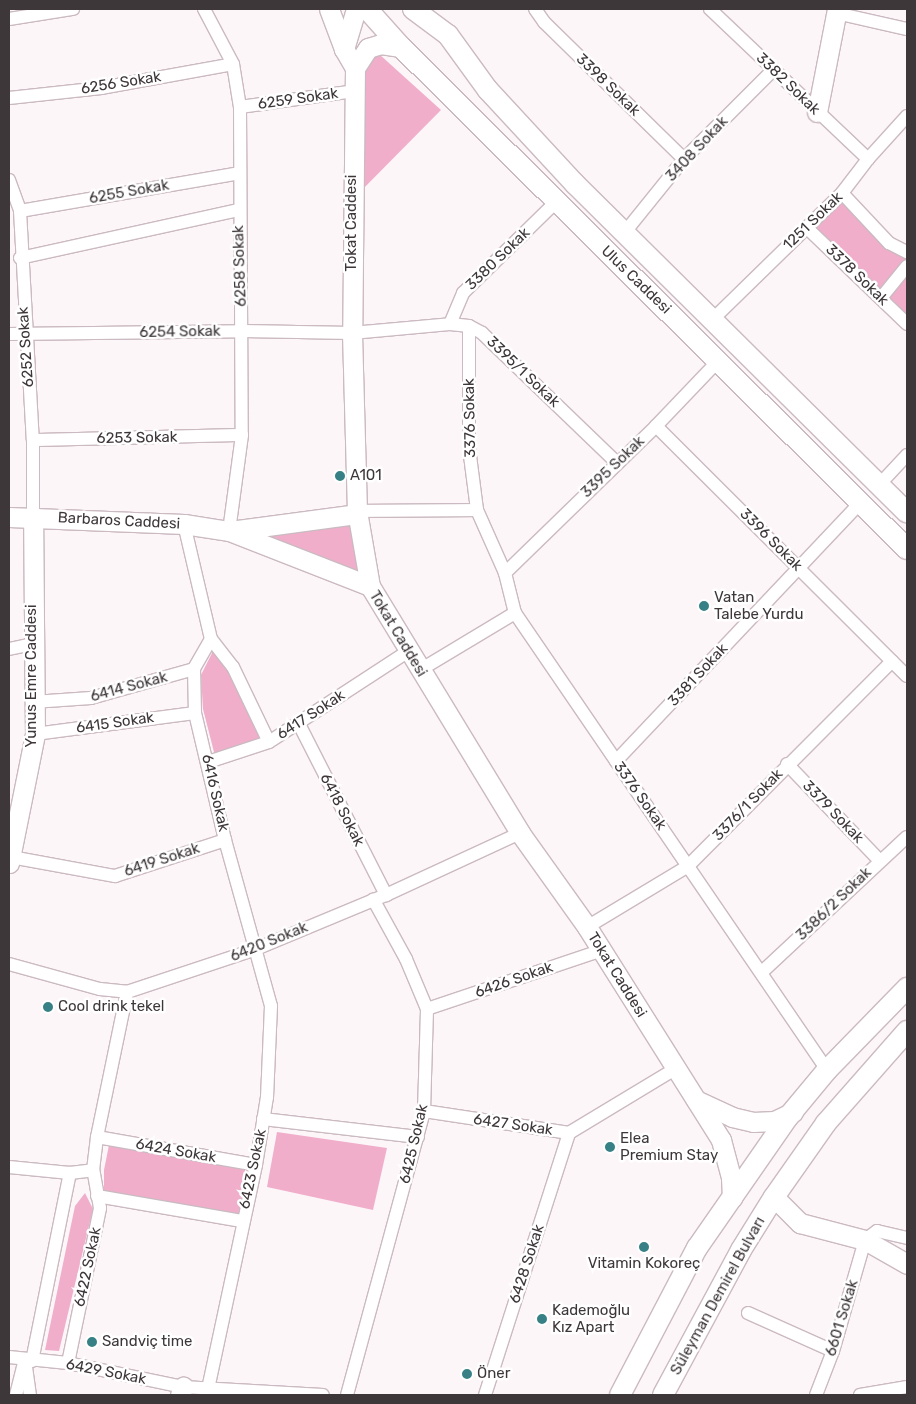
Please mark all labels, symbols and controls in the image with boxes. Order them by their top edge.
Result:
street label: 3382 Sokak [752,49,824,119]
street label: 3398 Sokak [572,50,644,120]
street label: 6256 Sokak [80,68,162,98]
street label: 6259 Sokak [257,84,339,114]
street label: 3408 Sokak [662,113,732,185]
street label: Tokat Caddesi [343,175,361,271]
street label: 6255 Sokak [88,176,170,208]
street label: 1251 Sokak [780,188,846,254]
street label: 3380 Sokak [462,224,534,294]
street label: 6258 Sokak [230,225,250,307]
street label: 3378 Sokak [822,241,892,309]
street label: Ulus Caddesi [597,242,675,318]
street label: 6252 Sokak [14,306,38,388]
street label: 6254 Sokak [139,322,221,342]
street label: 3395/1 Sokak [483,333,563,411]
street label: 3376 Sokak [460,378,480,458]
street label: 6253 Sokak [96,428,178,448]
street label: 3395 Sokak [578,432,648,502]
place label: A101 [350,467,382,485]
marker: A101 [334,470,346,482]
street label: 3396 Sokak [736,505,806,575]
street label: Barbaros Caddesi [57,509,181,533]
street label: Tokat Caddesi [365,588,431,680]
place label: Vatan Talebe Yurdu [714,588,804,623]
marker: Vatan Talebe Yurdu [698,600,710,612]
street label: Yunus Emre Caddesi [23,604,41,748]
street label: 3381 Sokak [664,640,732,710]
street label: 6414 Sokak [89,668,169,706]
street label: 6417 Sokak [274,686,348,744]
street label: 6415 Sokak [75,709,155,737]
street label: 6416 Sokak [197,753,233,833]
street label: 3376 Sokak [610,758,670,834]
street label: 3376/1 Sokak [709,765,787,845]
street label: 6418 Sokak [316,771,368,849]
street label: 3379 Sokak [799,777,867,847]
street label: 6419 Sokak [122,839,202,881]
street label: 3386/2 Sokak [793,864,875,944]
street label: 6420 Sokak [228,918,310,966]
street label: Tokat Caddesi [584,929,650,1021]
street label: 6426 Sokak [473,958,555,1002]
place label: Cool drink tekel [58,998,165,1016]
marker: Cool drink tekel [42,1001,54,1013]
street label: 6425 Sokak [396,1102,432,1186]
street label: 6427 Sokak [472,1111,554,1139]
street label: 6423 Sokak [236,1127,270,1211]
place label: Elea Premium Stay [620,1129,718,1164]
street label: 6424 Sokak [134,1135,218,1167]
marker: Elea Premium Stay [604,1141,616,1153]
street label: Süleyman Demirel Bulvarı [667,1214,769,1378]
street label: 6428 Sokak [506,1222,548,1306]
street label: 6422 Sokak [71,1225,105,1309]
marker: Vitamin Kokoreç [638,1241,650,1253]
place label: Vitamin Kokoreç [588,1255,700,1273]
street label: 6601 Sokak [822,1277,862,1359]
place label: Kademoğlu Kız Apart [552,1301,630,1336]
marker: Kademoğlu Kız Apart [536,1313,548,1325]
place label: Sandviç time [102,1333,193,1351]
marker: Sandviç time [86,1336,98,1348]
street label: 6429 Sokak [64,1355,148,1389]
place label: Öner [477,1365,510,1383]
marker: Öner [461,1368,473,1380]

